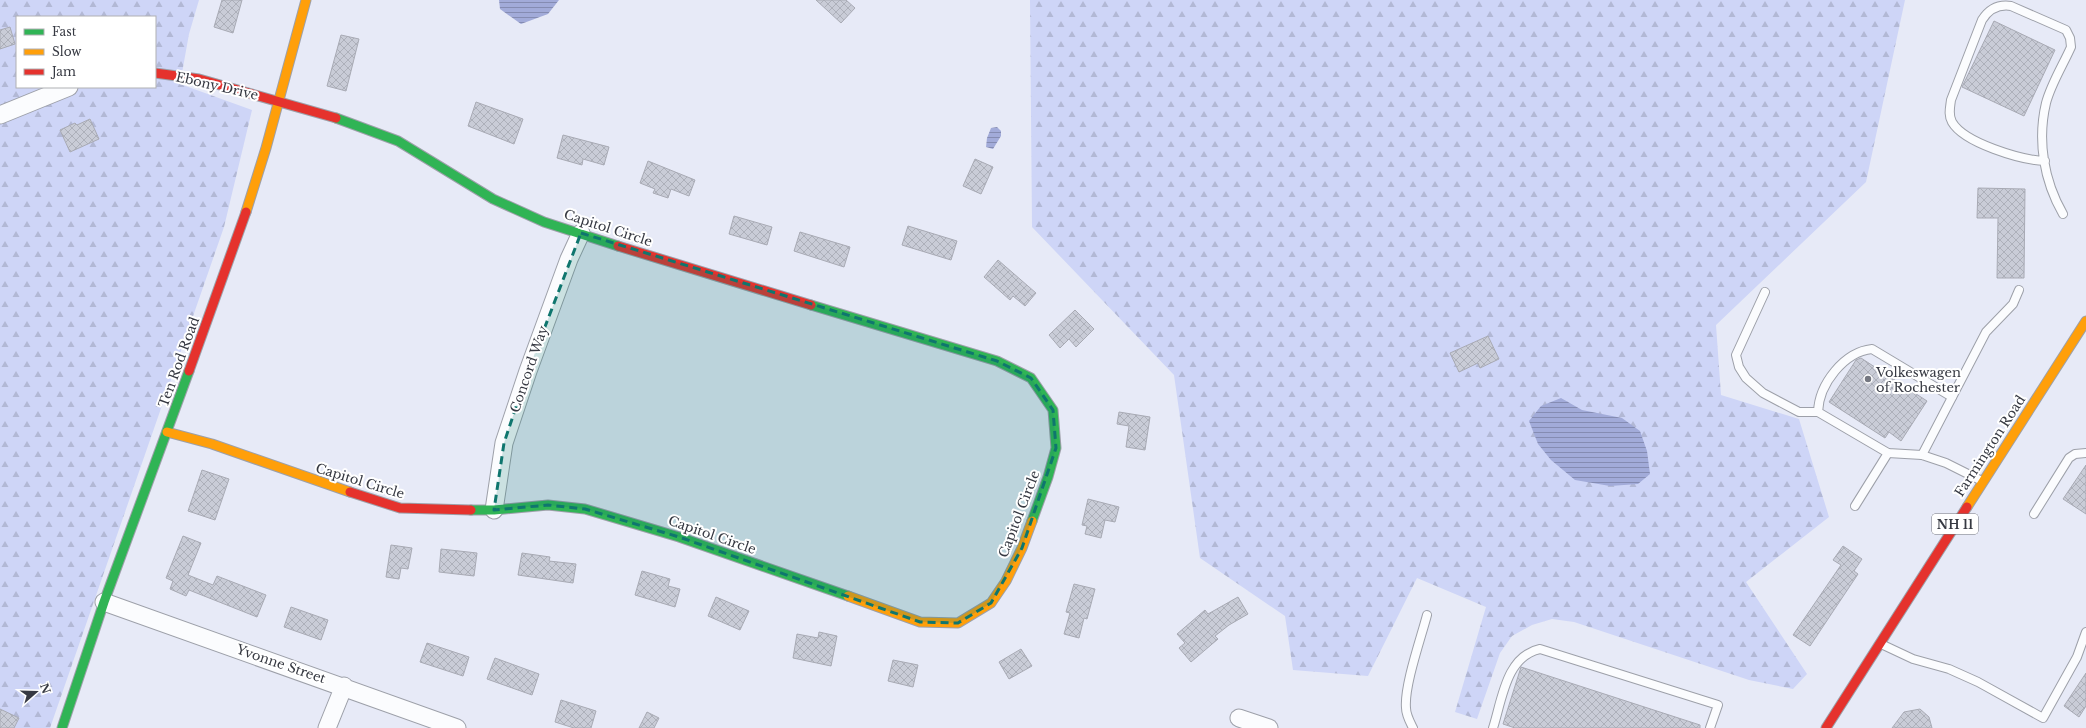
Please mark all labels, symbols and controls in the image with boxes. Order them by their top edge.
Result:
legend [16,16,156,88]
text: Fast [52,24,77,39]
text: Slow [52,44,82,59]
text: Jam [50,64,76,79]
street label: Ebony Drive [174,68,260,104]
street label: Capitol Circle [562,206,654,250]
street label: Ten Rod Road [155,314,203,409]
street label: Concord Way [506,323,552,415]
place label: Volkeswagen of Rochester [1875,364,1961,396]
marker: Volkeswagen of Rochester [1863,374,1873,384]
street label: Farmington Road [1951,392,2029,500]
street label: Capitol Circle [314,459,406,503]
street label: Capitol Circle [995,468,1043,560]
street label: Capitol Circle [666,512,758,558]
road number: NH 11 [1932,514,1978,534]
street label: Yvonne Street [233,640,328,687]
north arrow [16,672,56,712]
text: N [37,681,54,696]

